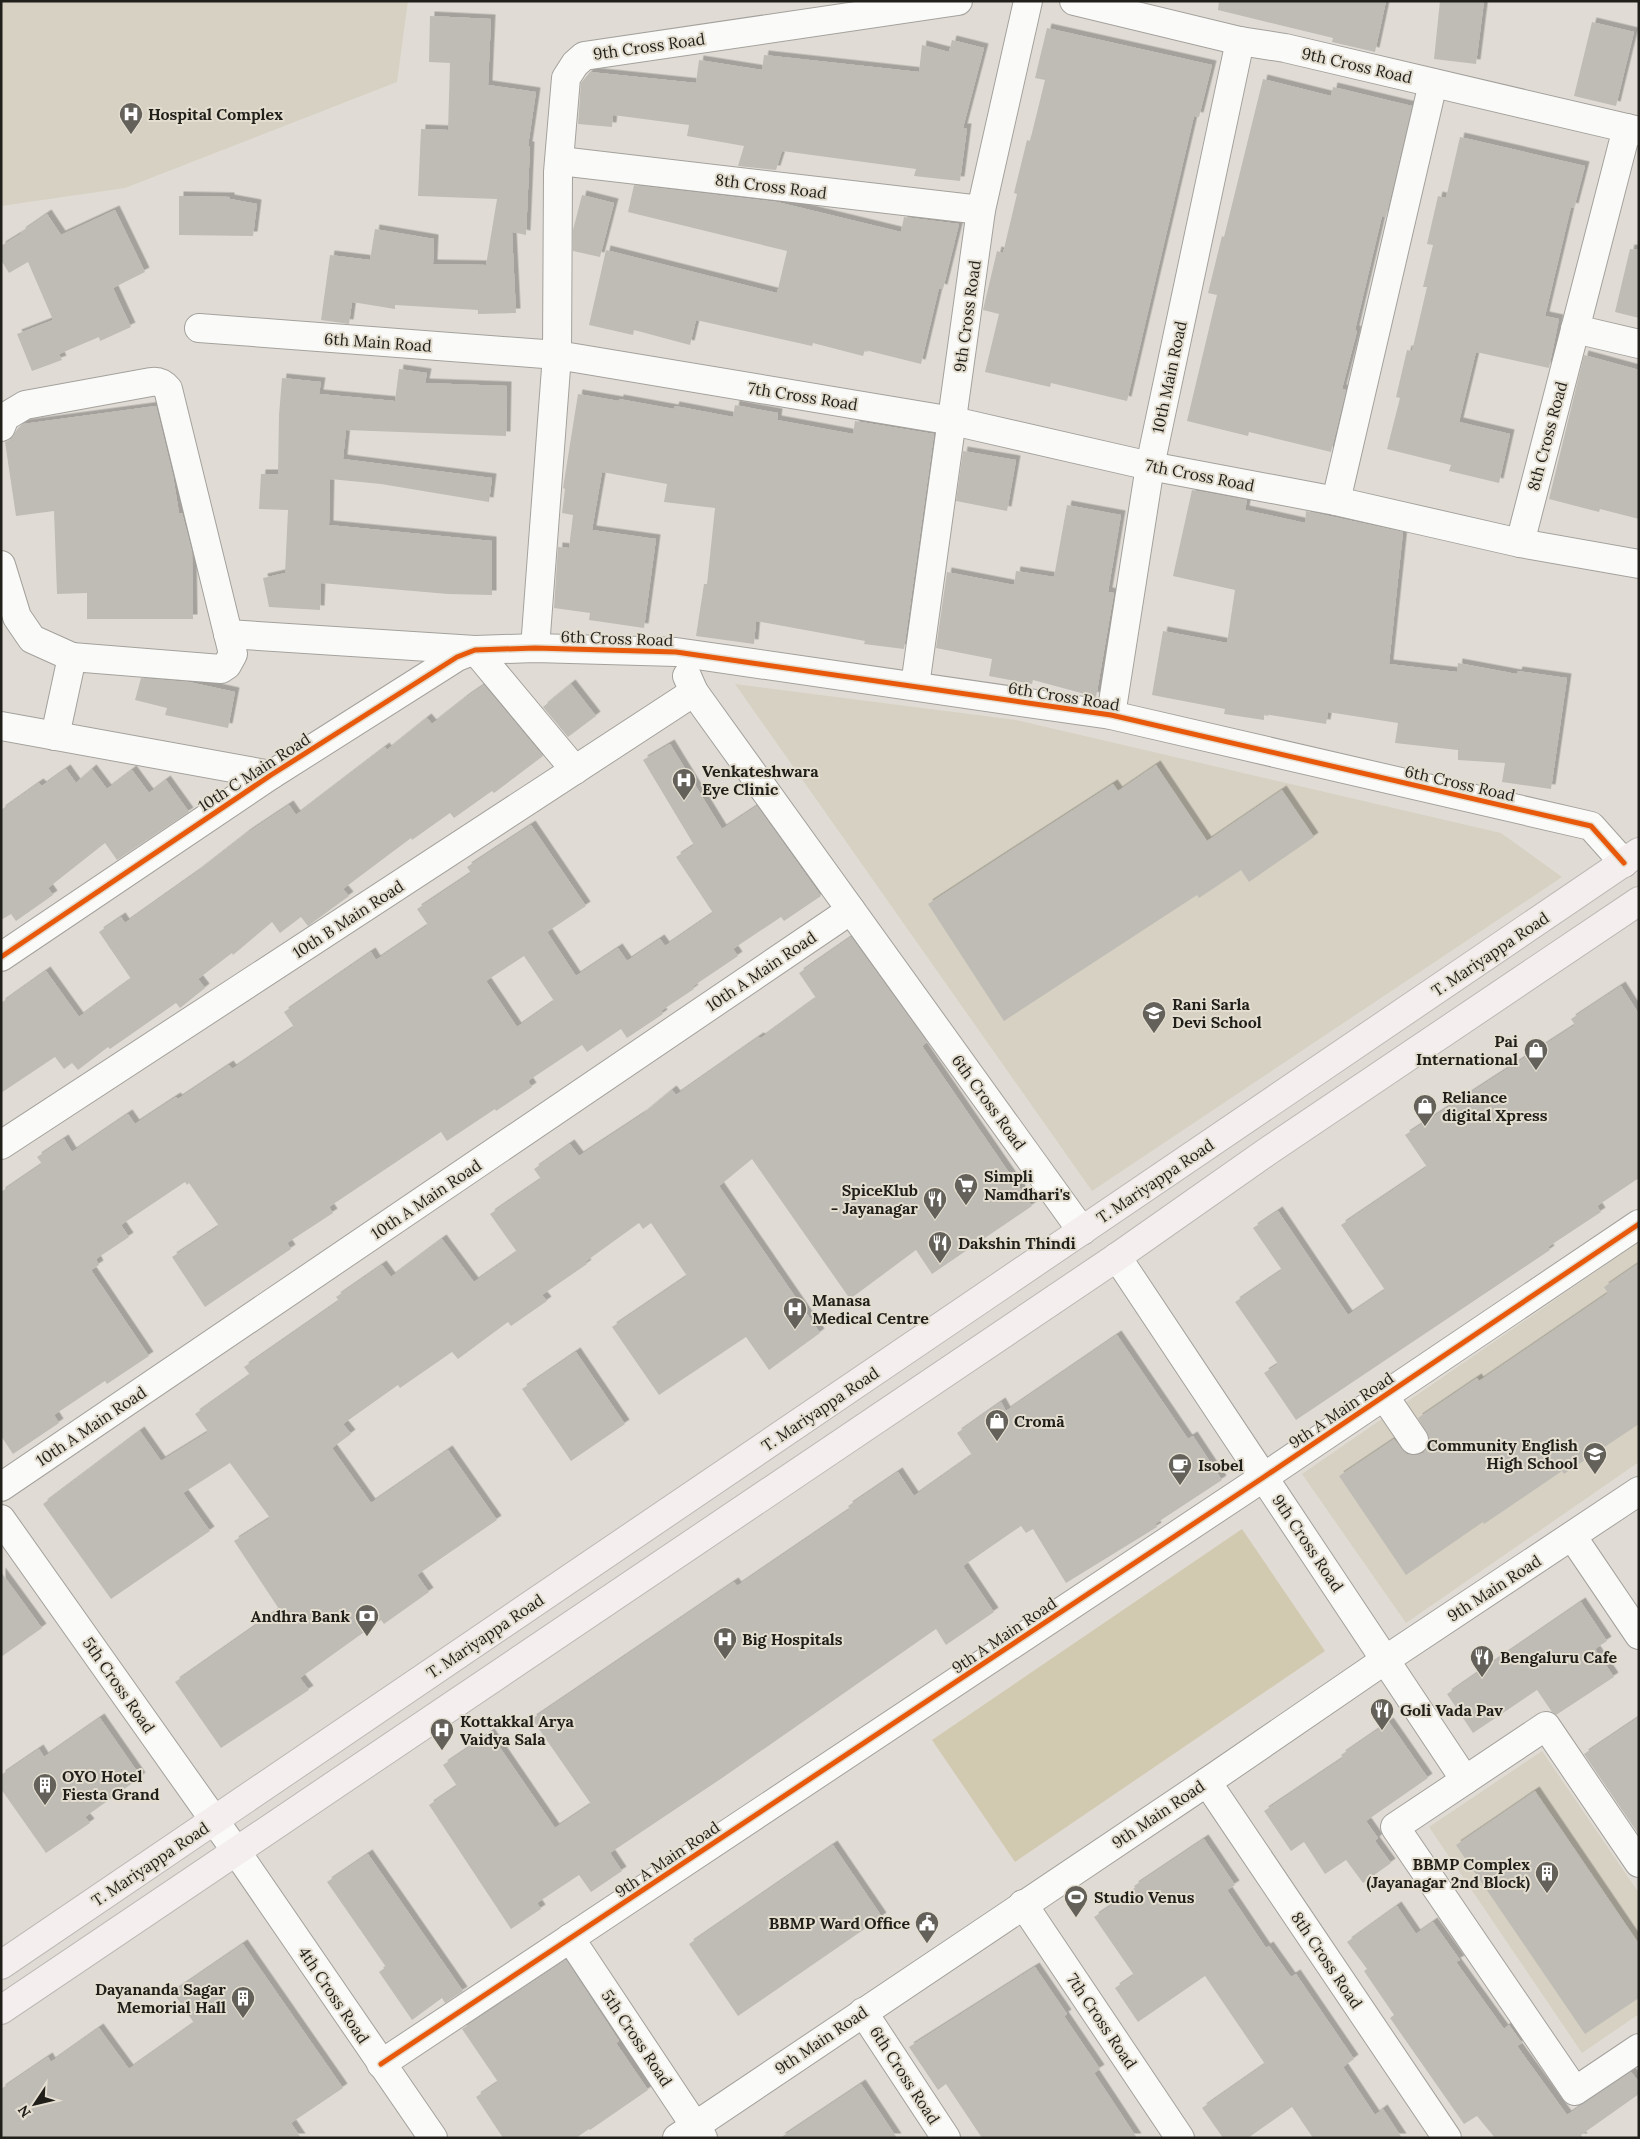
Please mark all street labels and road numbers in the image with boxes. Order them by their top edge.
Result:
street label: 9th Cross Road [592,28,707,64]
street label: 9th Cross Road [1300,43,1415,88]
street label: 8th Cross Road [714,169,828,203]
street label: 9th Cross Road [949,258,985,373]
street label: 10th Main Road [1147,319,1191,435]
street label: 6th Main Road [324,328,433,356]
street label: 7th Cross Road [747,377,860,415]
street label: 8th Cross Road [1523,379,1571,493]
street label: 7th Cross Road [1144,455,1257,495]
street label: 6th Cross Road [560,626,674,650]
street label: 6th Cross Road [1007,677,1122,715]
street label: 10th C Main Road [194,728,314,816]
street label: 6th Cross Road [1403,761,1518,806]
street label: 10th B Main Road [289,875,408,962]
street label: T. Mariyappa Road [1428,907,1553,1001]
street label: 10th A Main Road [702,927,820,1015]
street label: 6th Cross Road [948,1051,1030,1154]
street label: T. Mariyappa Road [1093,1134,1218,1228]
street label: 10th A Main Road [367,1155,485,1243]
street label: T. Mariyappa Road [758,1362,883,1456]
street label: 9th A Main Road [1285,1367,1397,1452]
street label: 10th A Main Road [32,1382,150,1470]
street label: 9th Cross Road [1268,1491,1348,1596]
street label: 9th Main Road [1443,1550,1545,1626]
street label: T. Mariyappa Road [423,1589,548,1683]
street label: 9th A Main Road [948,1592,1060,1677]
street label: 5th Cross Road [79,1633,160,1737]
street label: 9th Main Road [1108,1775,1209,1852]
street label: 9th A Main Road [611,1816,723,1901]
street label: T. Mariyappa Road [88,1817,213,1911]
street label: 8th Cross Road [1287,1908,1367,2013]
street label: 4th Cross Road [294,1943,374,2047]
street label: 7th Cross Road [1063,1969,1142,2073]
street label: 5th Cross Road [597,1986,677,2090]
street label: 9th Main Road [771,2001,872,2078]
street label: 6th Cross Road [866,2022,944,2128]

